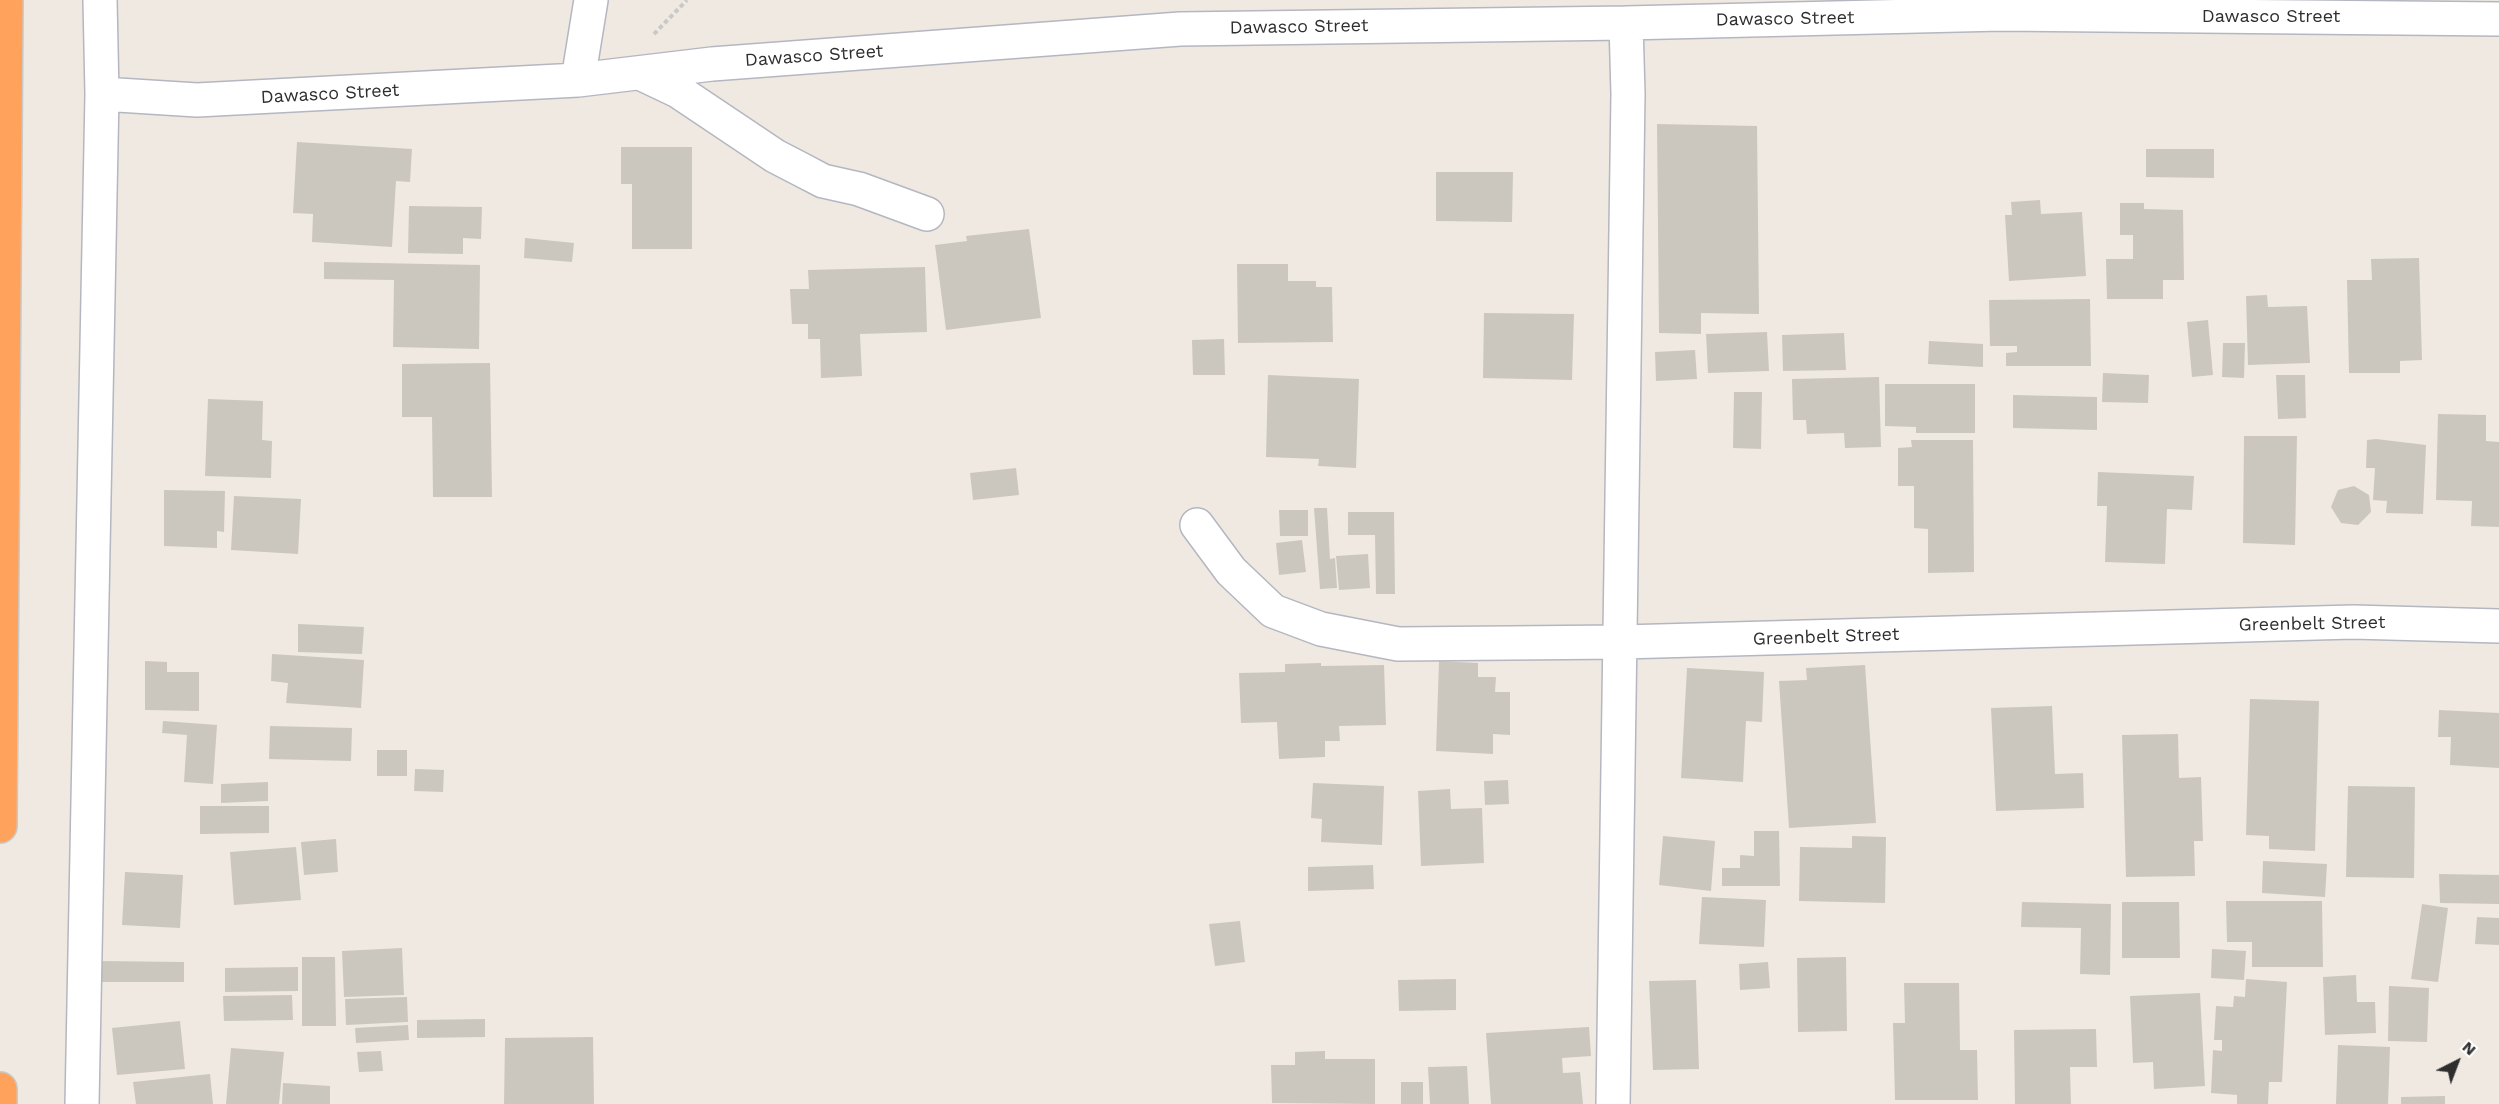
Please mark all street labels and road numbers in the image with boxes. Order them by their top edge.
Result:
street label: Dawasco Street [2202,6,2340,28]
street label: Dawasco Street [1715,7,1855,31]
street label: Dawasco Street [1229,15,1369,39]
street label: Dawasco Street [744,40,884,72]
street label: Dawasco Street [260,80,400,108]
street label: Greenbelt Street [2238,612,2386,636]
street label: Greenbelt Street [1752,624,1900,650]

